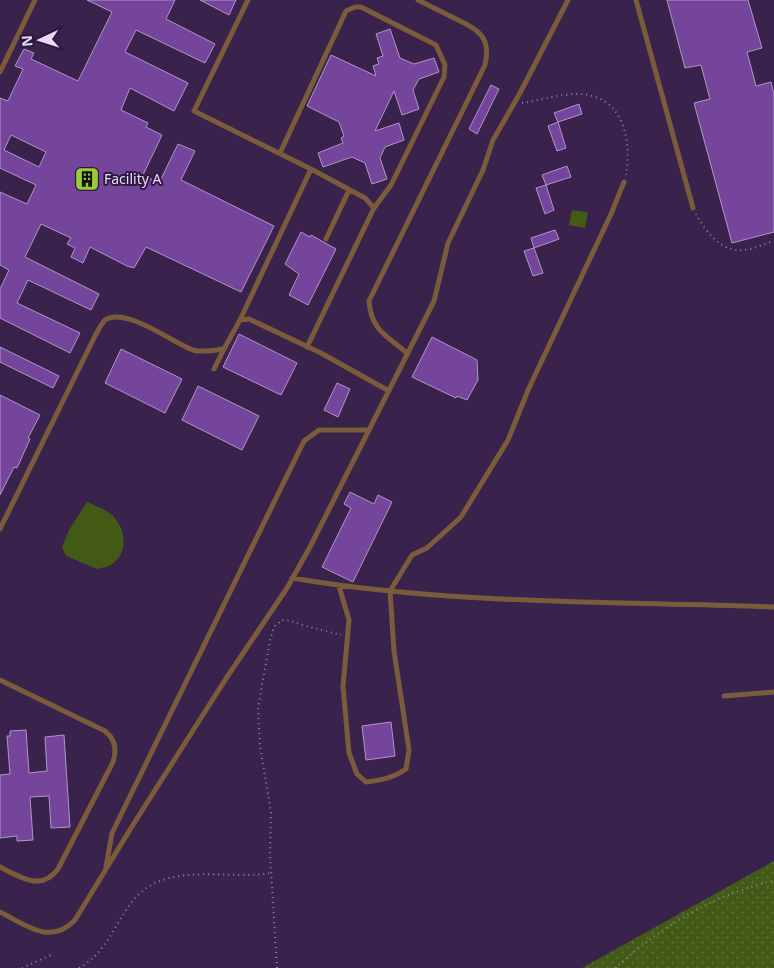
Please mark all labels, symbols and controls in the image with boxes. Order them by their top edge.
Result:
north arrow [15,15,65,65]
text: N [17,35,36,47]
building icon: Facility A [74,166,100,192]
place label: Facility A [104,169,162,188]

